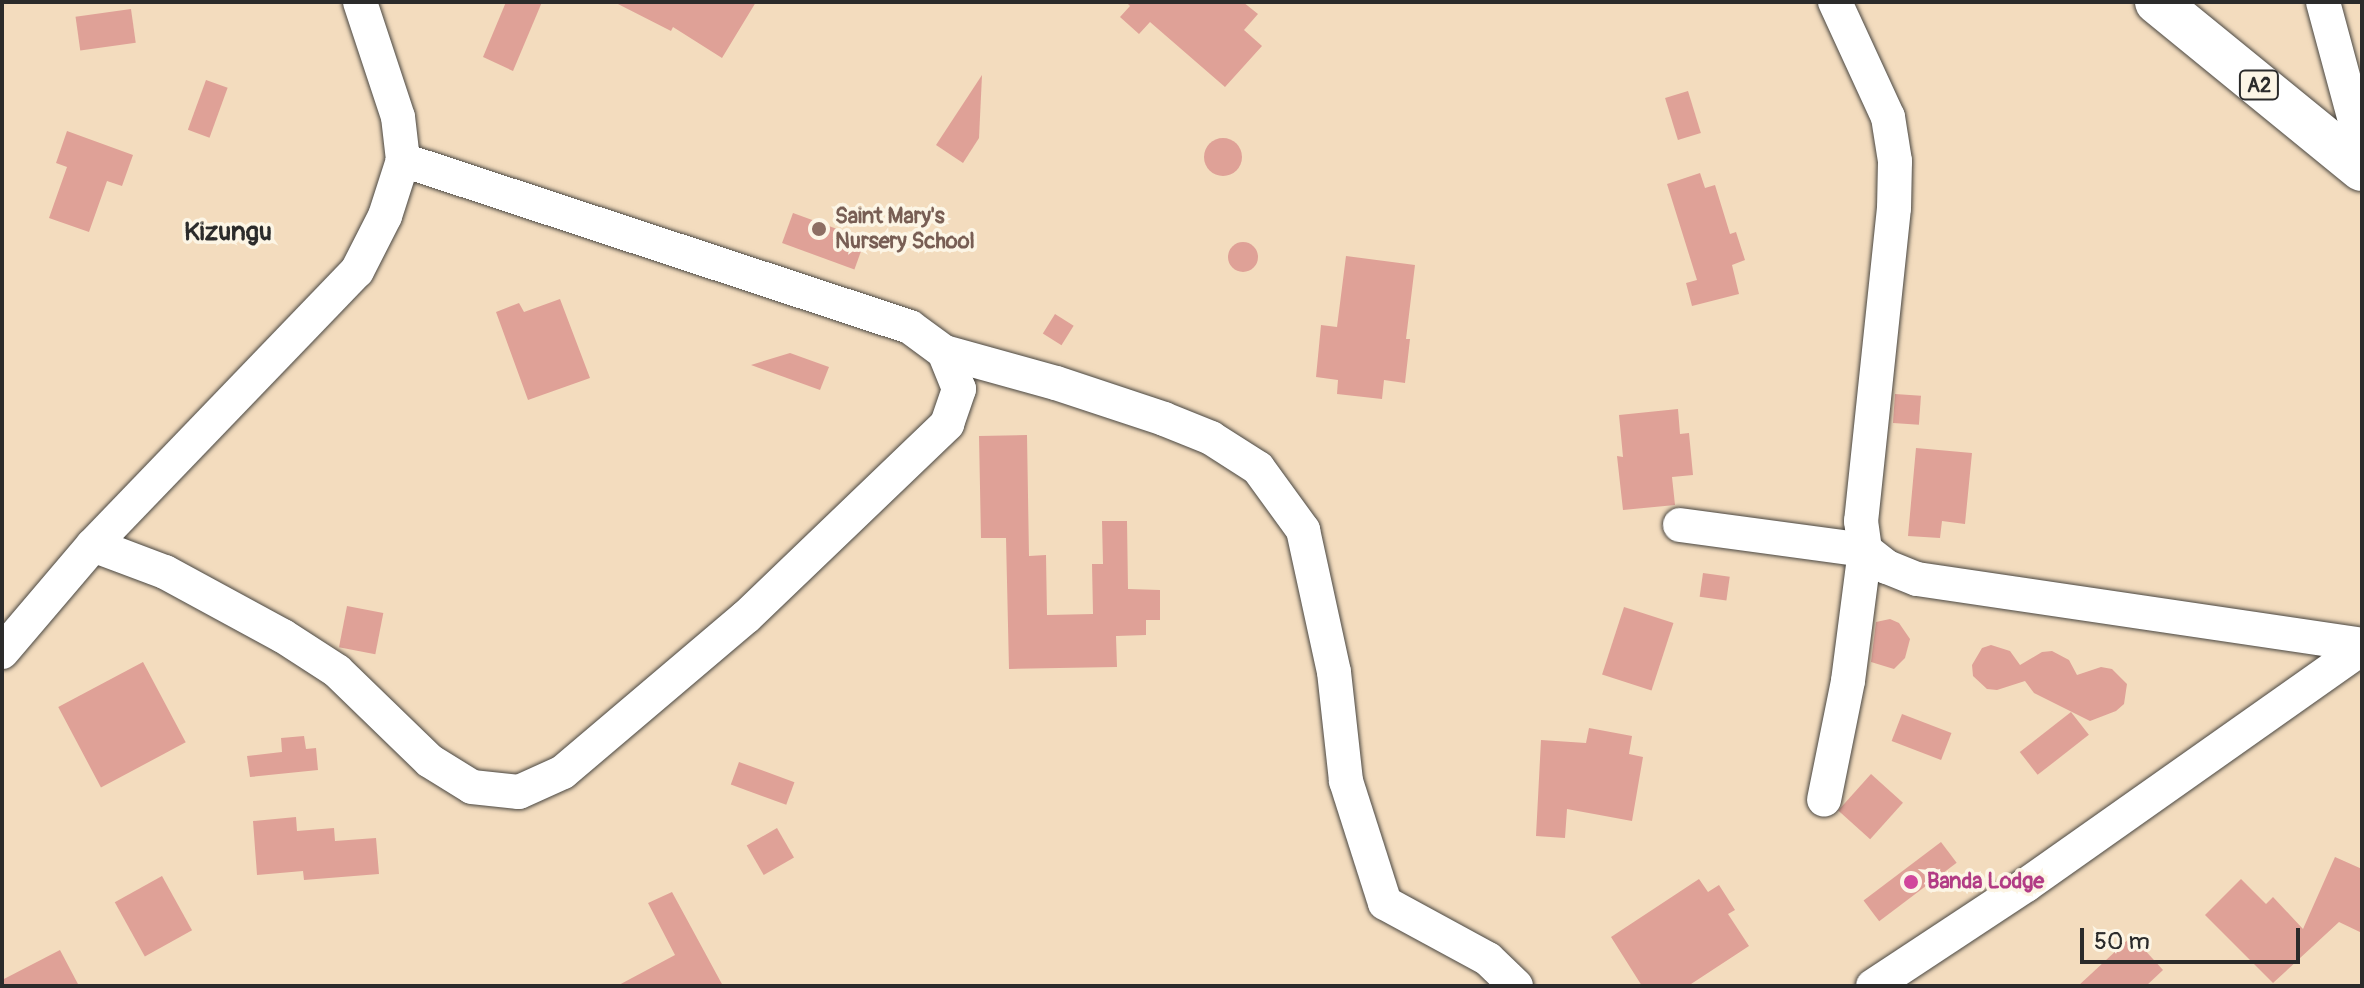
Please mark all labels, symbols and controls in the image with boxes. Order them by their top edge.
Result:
road number: A2 [2237,69,2281,101]
place label: Saint Mary's Nursery School [835,203,975,254]
district label: Kizungu [184,217,272,249]
marker: Saint Mary's Nursery School [810,220,828,238]
place label: Banda Lodge [1927,869,2044,895]
marker: Banda Lodge [1902,873,1920,891]
scale bar [2084,912,2304,962]
text: 50 m [2094,927,2150,956]

